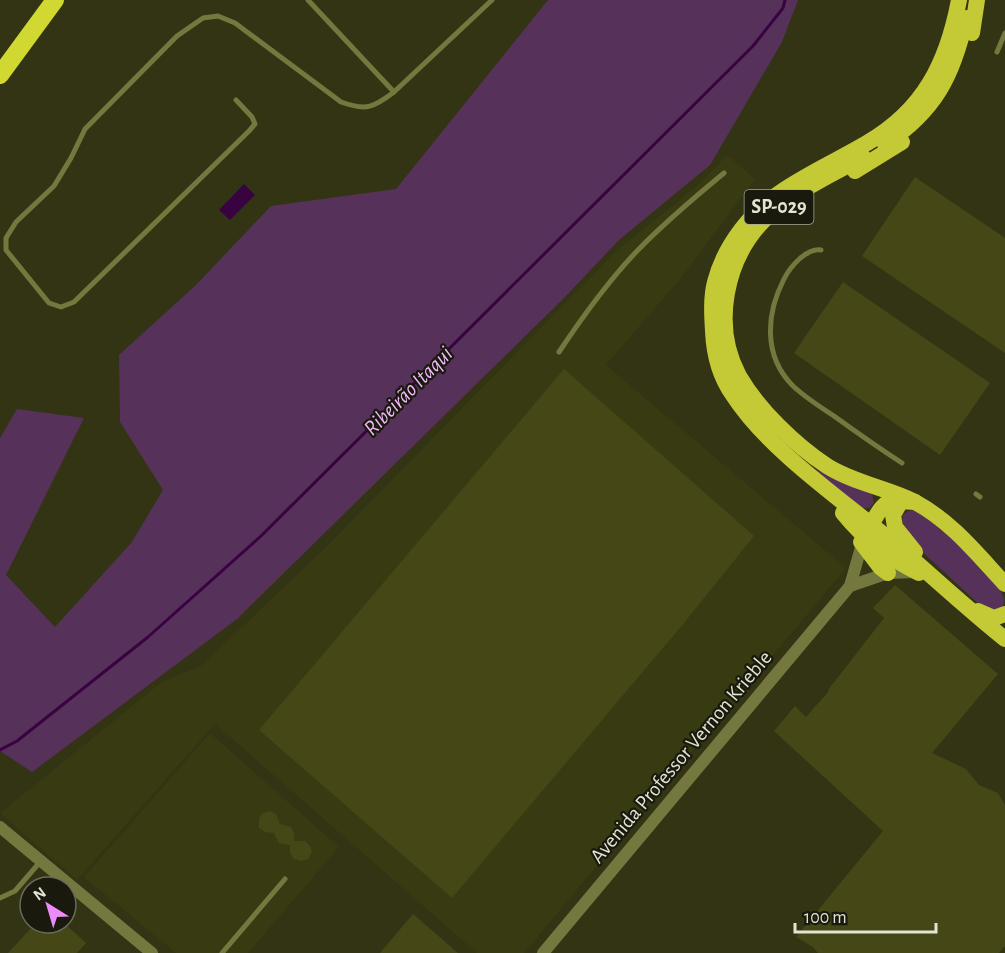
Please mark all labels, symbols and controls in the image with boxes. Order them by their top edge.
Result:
road number: SP-029 [744,190,814,224]
water label: Ribeirão Itaqui [359,342,457,440]
street label: Avenida Professor Vernon Krieble [586,647,776,867]
north arrow [18,875,78,935]
text: N [30,884,49,904]
scale bar [795,896,936,934]
text: 100 m [804,909,847,927]

